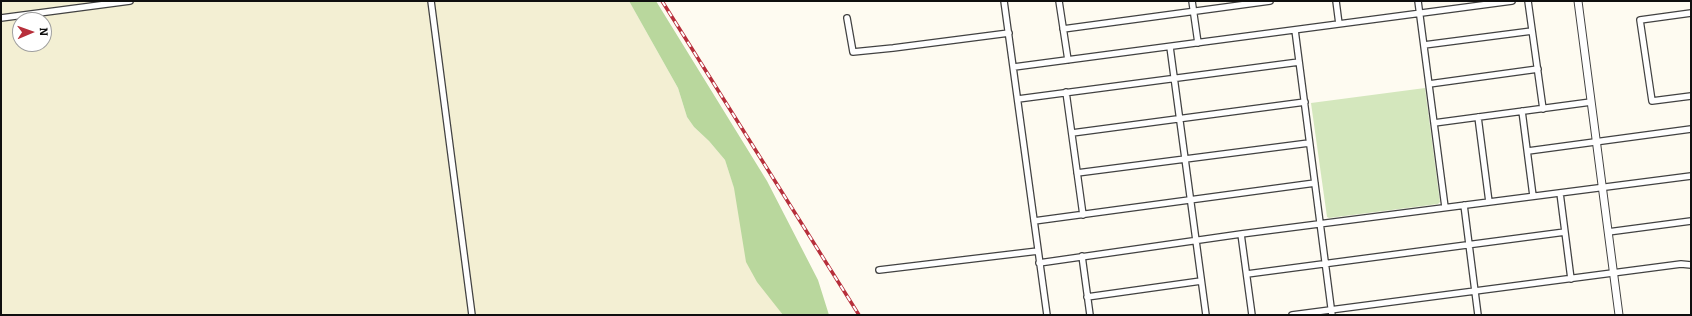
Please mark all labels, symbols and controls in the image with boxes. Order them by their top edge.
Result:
north arrow [12,12,52,52]
text: N [37,27,50,36]

